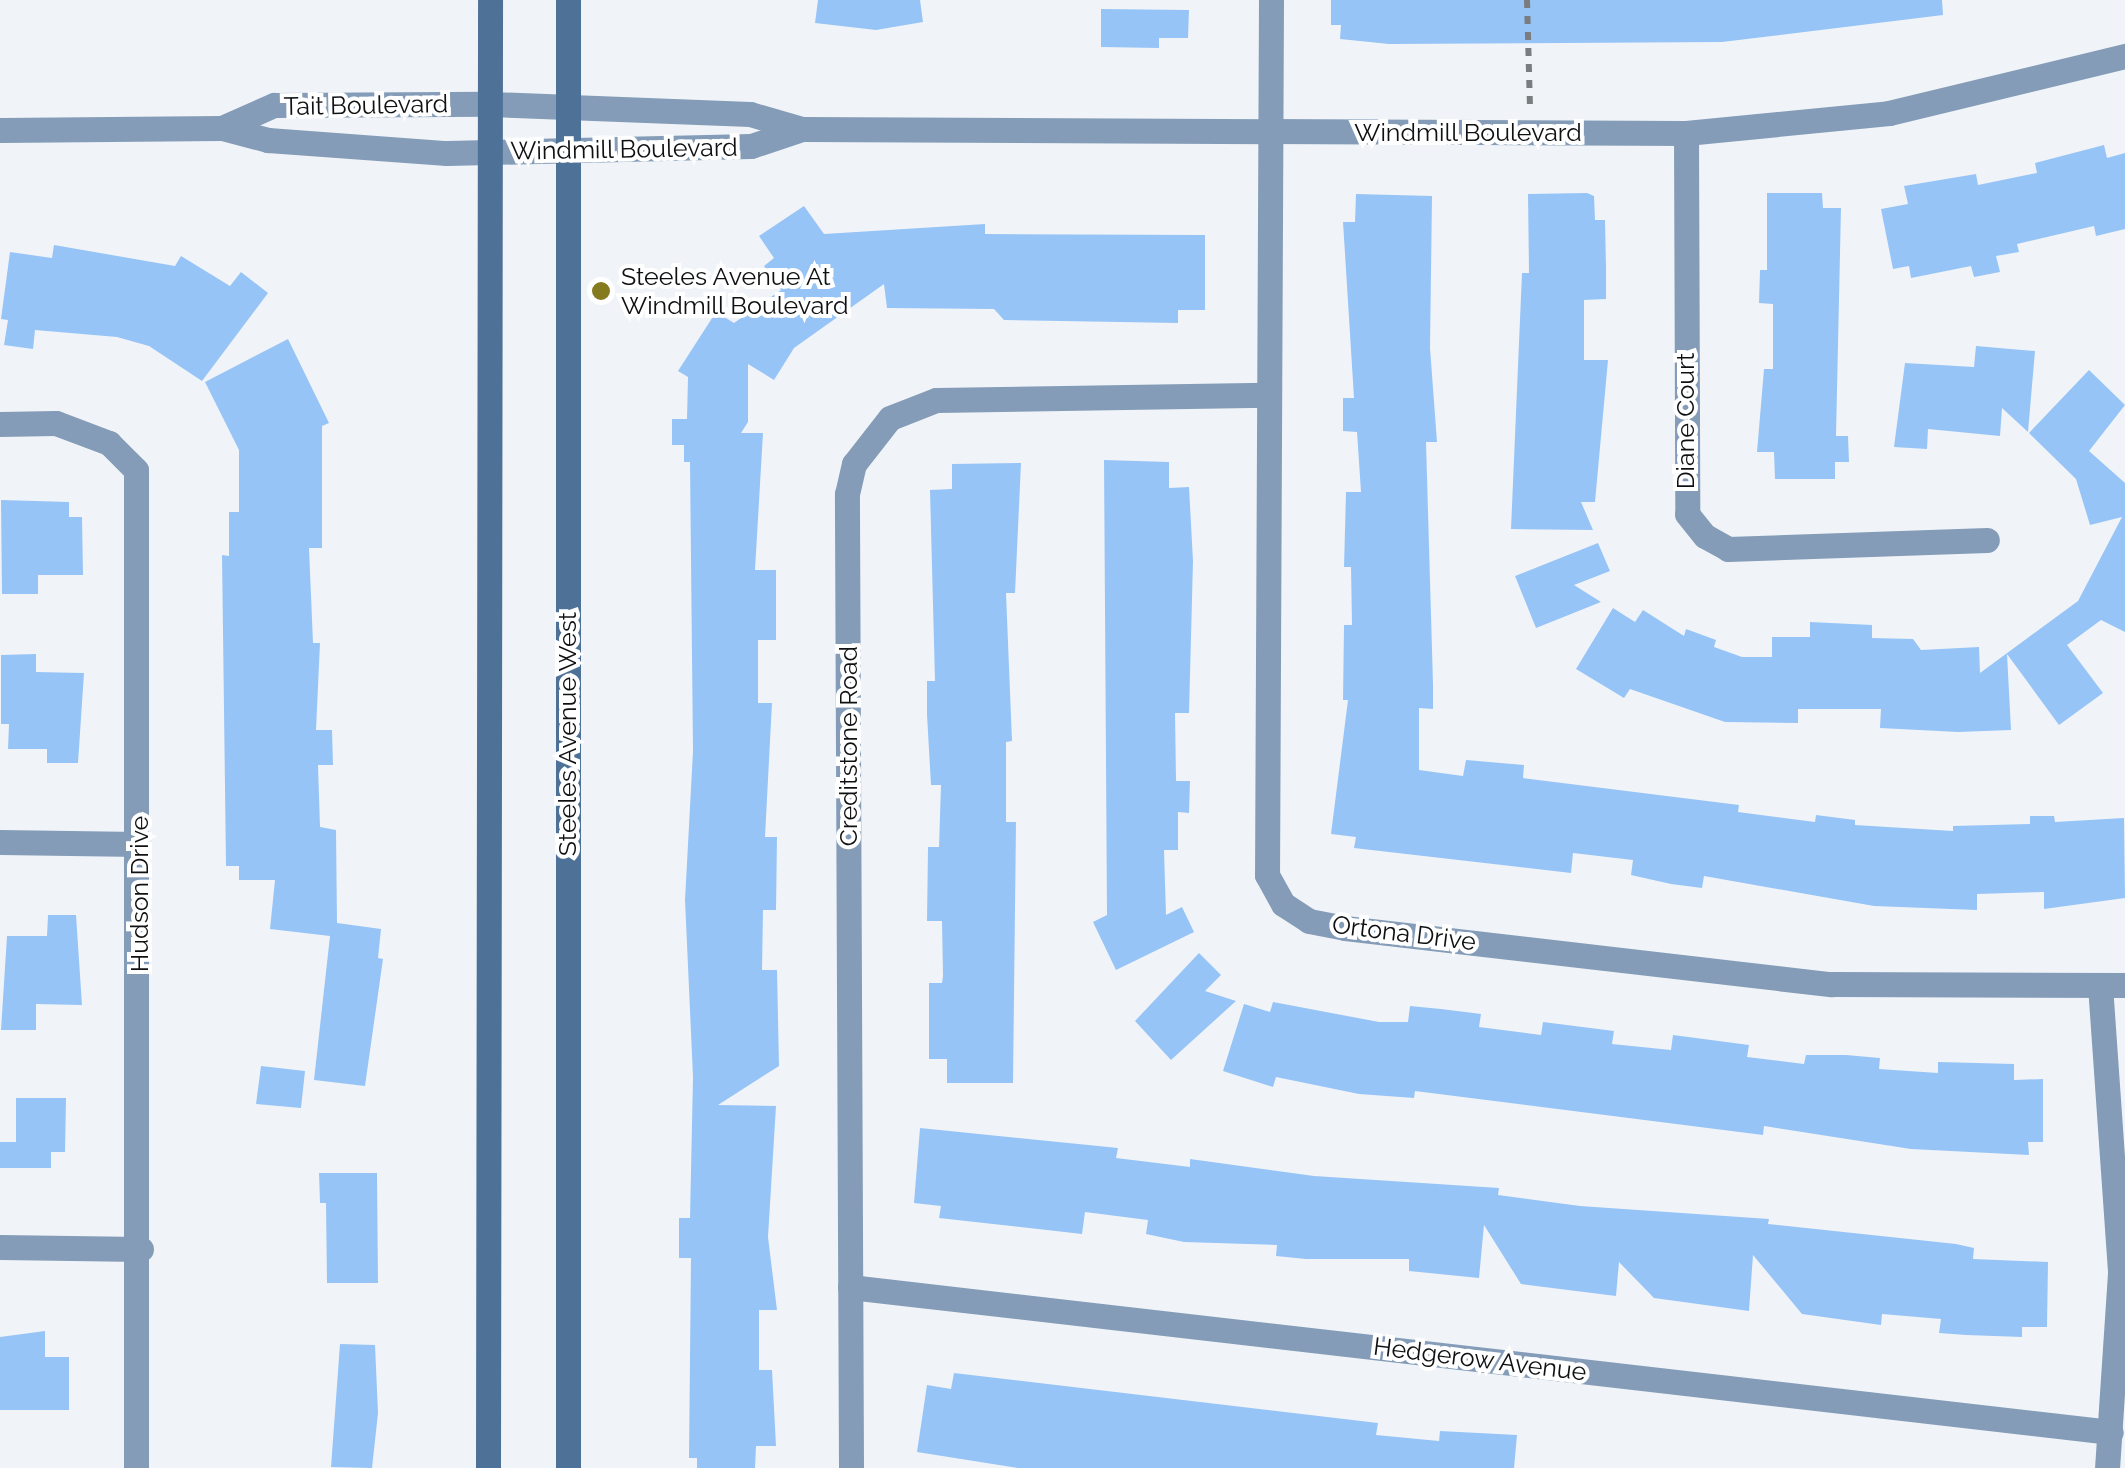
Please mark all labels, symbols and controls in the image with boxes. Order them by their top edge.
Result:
street label: Tait Boulevard [283,89,449,121]
street label: Windmill Boulevard [1354,117,1582,147]
street label: Windmill Boulevard [510,132,738,166]
place label: Steeles Avenue At Windmill Boulevard [621,262,849,321]
marker: Steeles Avenue At Windmill Boulevard [590,280,612,302]
street label: Diane Court [1670,353,1700,489]
street label: Steeles Avenue West [552,611,582,857]
street label: Creditstone Road [833,646,863,846]
street label: Hudson Drive [124,816,154,972]
street label: Ortona Drive [1330,909,1478,957]
street label: Hedgerow Avenue [1371,1331,1589,1387]

